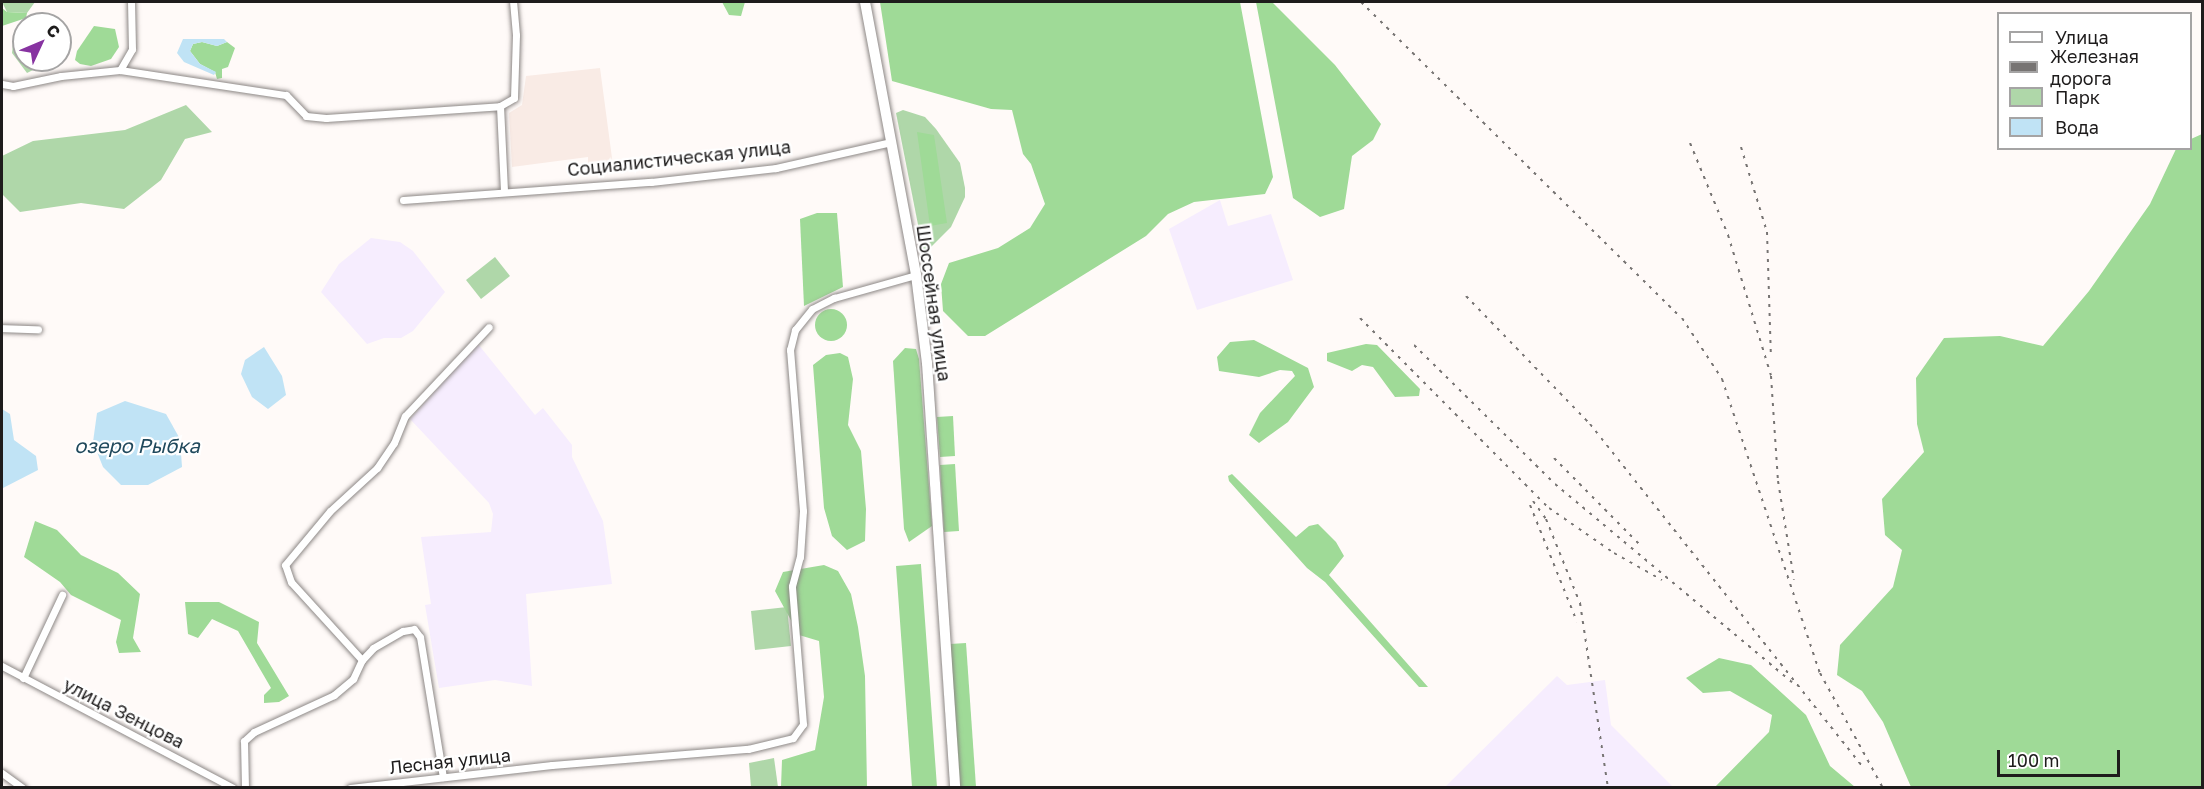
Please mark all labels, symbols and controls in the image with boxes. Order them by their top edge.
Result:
north arrow [12,12,72,72]
legend [1997,12,2192,150]
text: С [42,20,65,42]
text: Улица [2055,26,2109,48]
text: Железная дорога [2050,45,2139,89]
text: Парк [2055,86,2100,108]
text: Вода [2055,116,2099,138]
street label: Социалистическая улица [566,136,792,180]
street label: Шоссейная улица [912,223,956,383]
water label: озеро Рыбка [74,433,200,457]
street label: улица Зенцова [60,673,188,753]
scale bar [2000,738,2123,776]
street label: Лесная улица [388,744,512,778]
text: 100 m [2008,749,2059,771]

